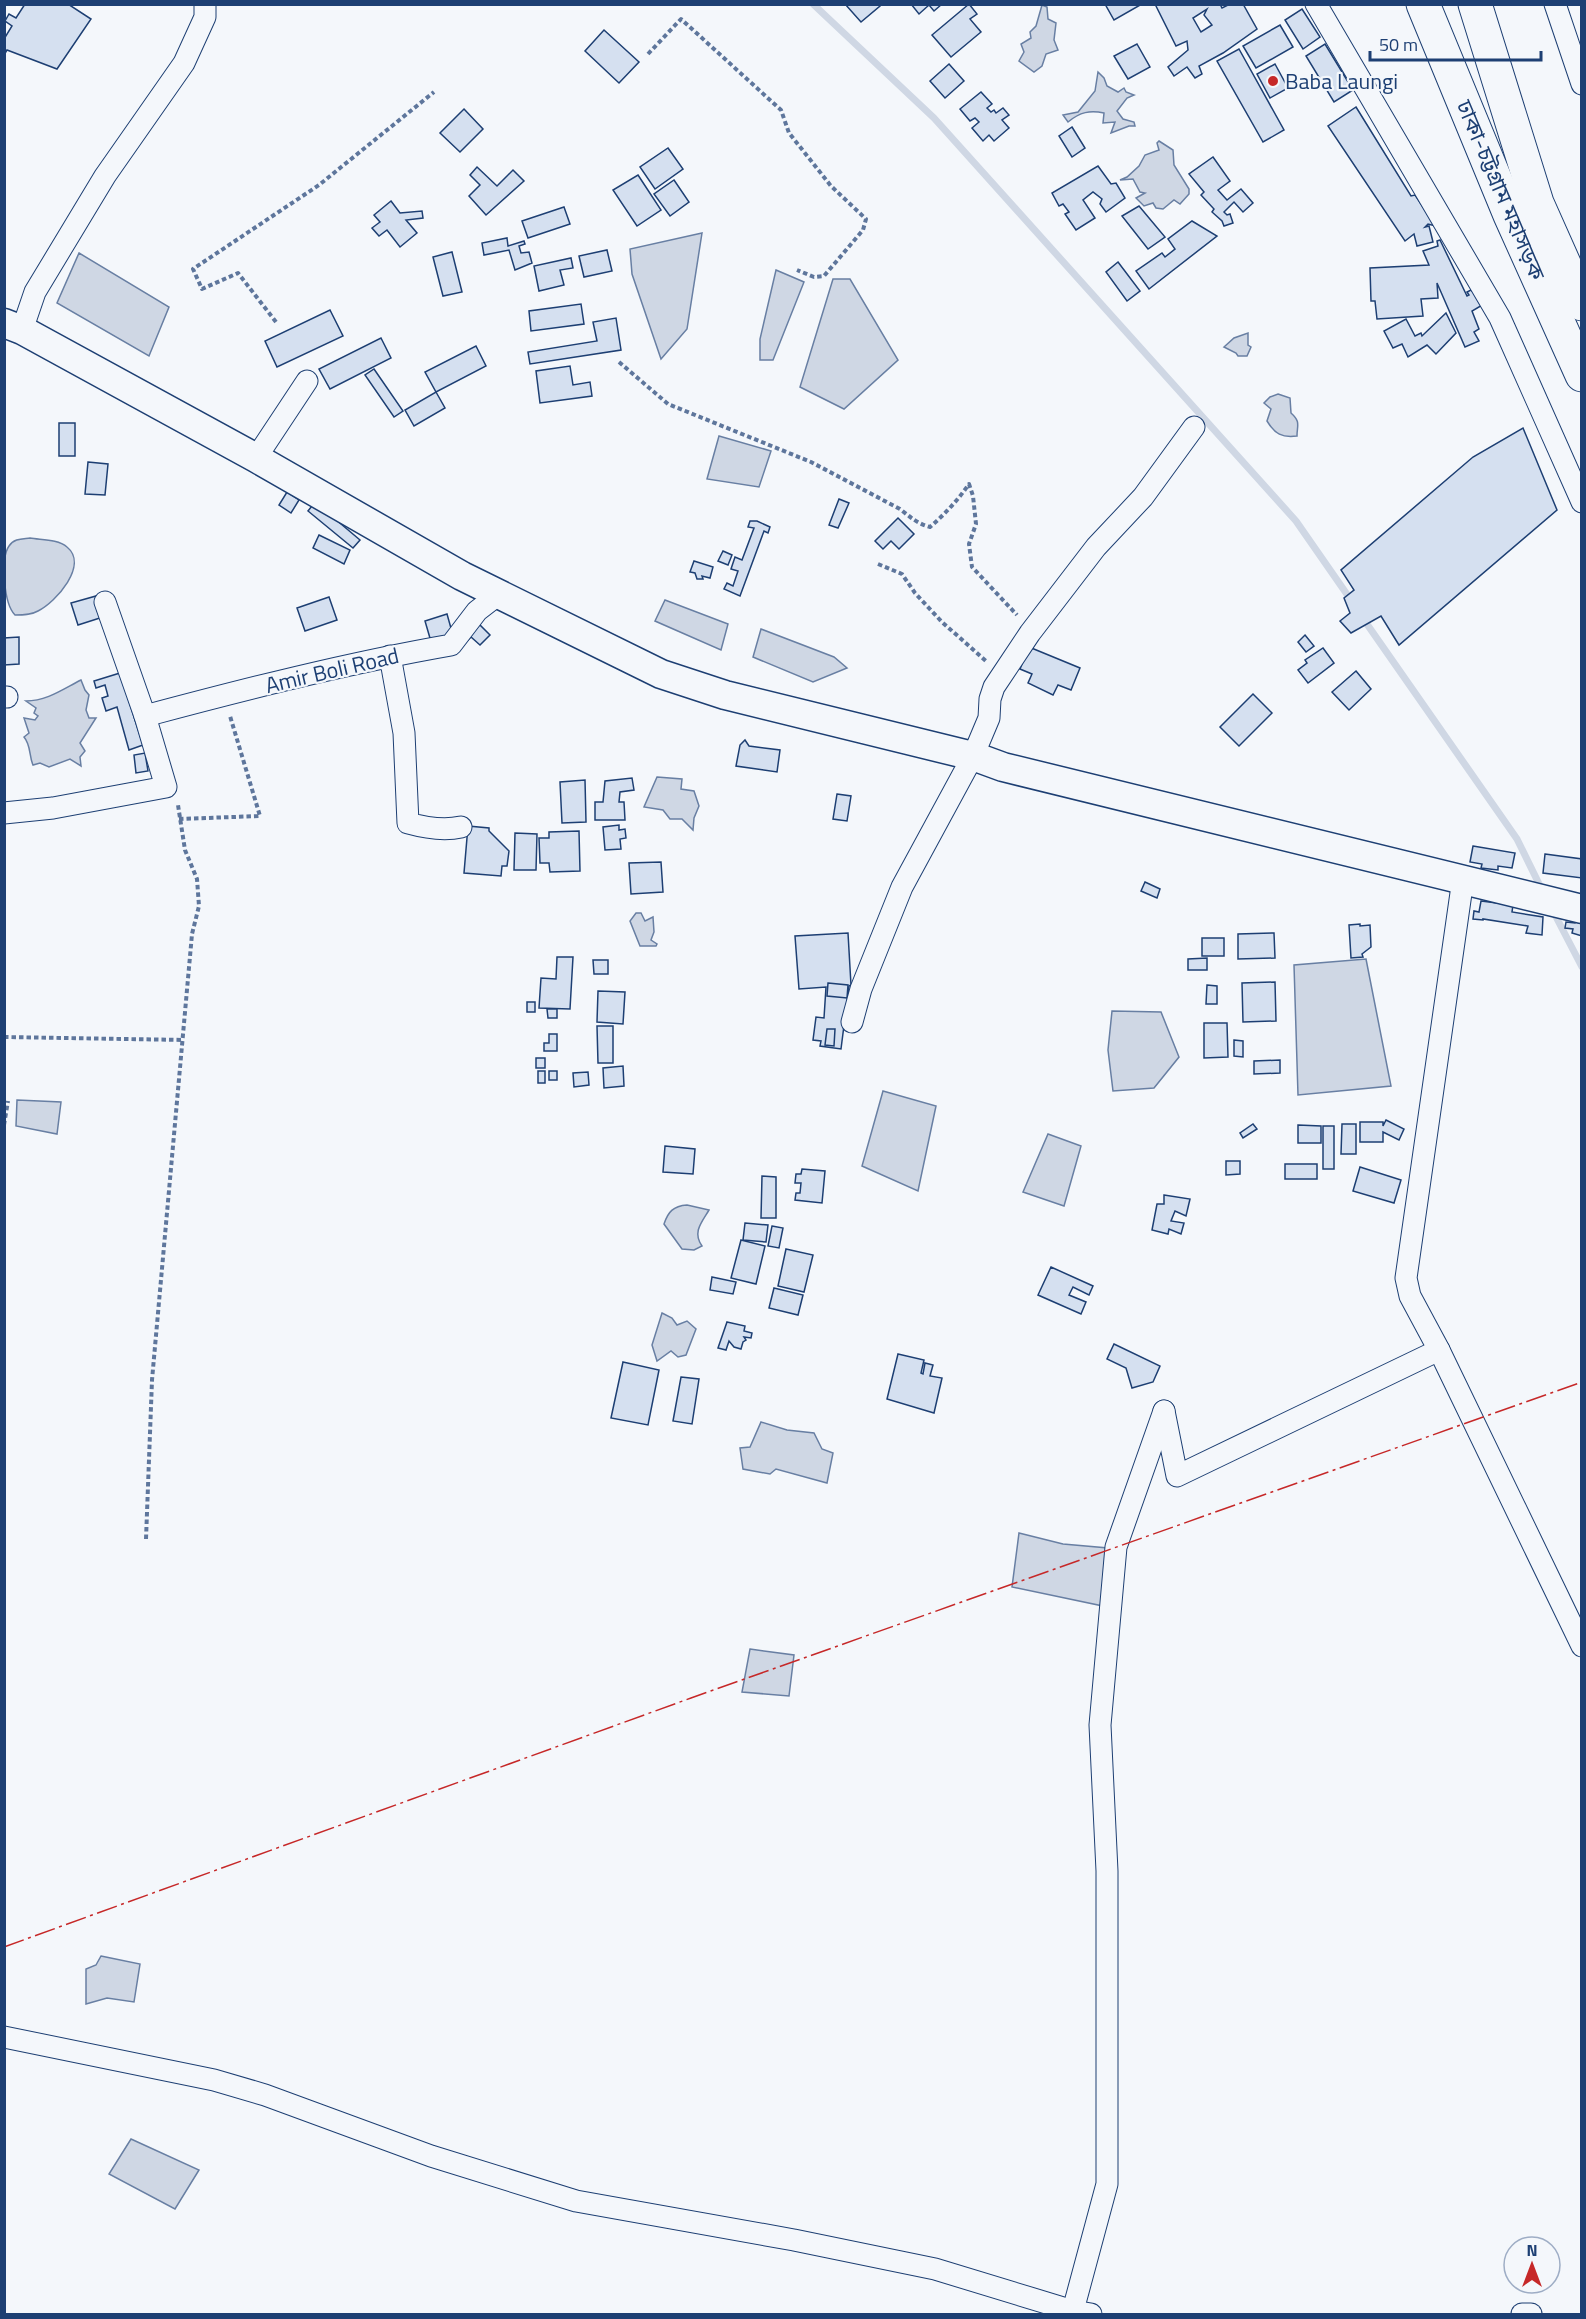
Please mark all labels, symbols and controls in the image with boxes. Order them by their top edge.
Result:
scale bar [1370,24,1541,62]
text: 50 m [1379,31,1418,58]
place label: Baba Laungi [1285,64,1398,98]
marker: Baba Laungi [1266,74,1280,88]
street label: ঢাকা-চট্টগ্রাম মহাসড়ক [1447,94,1554,286]
street label: Amir Boli Road [262,638,402,702]
north arrow [1502,2235,1562,2295]
text: N [1526,2238,1538,2262]

